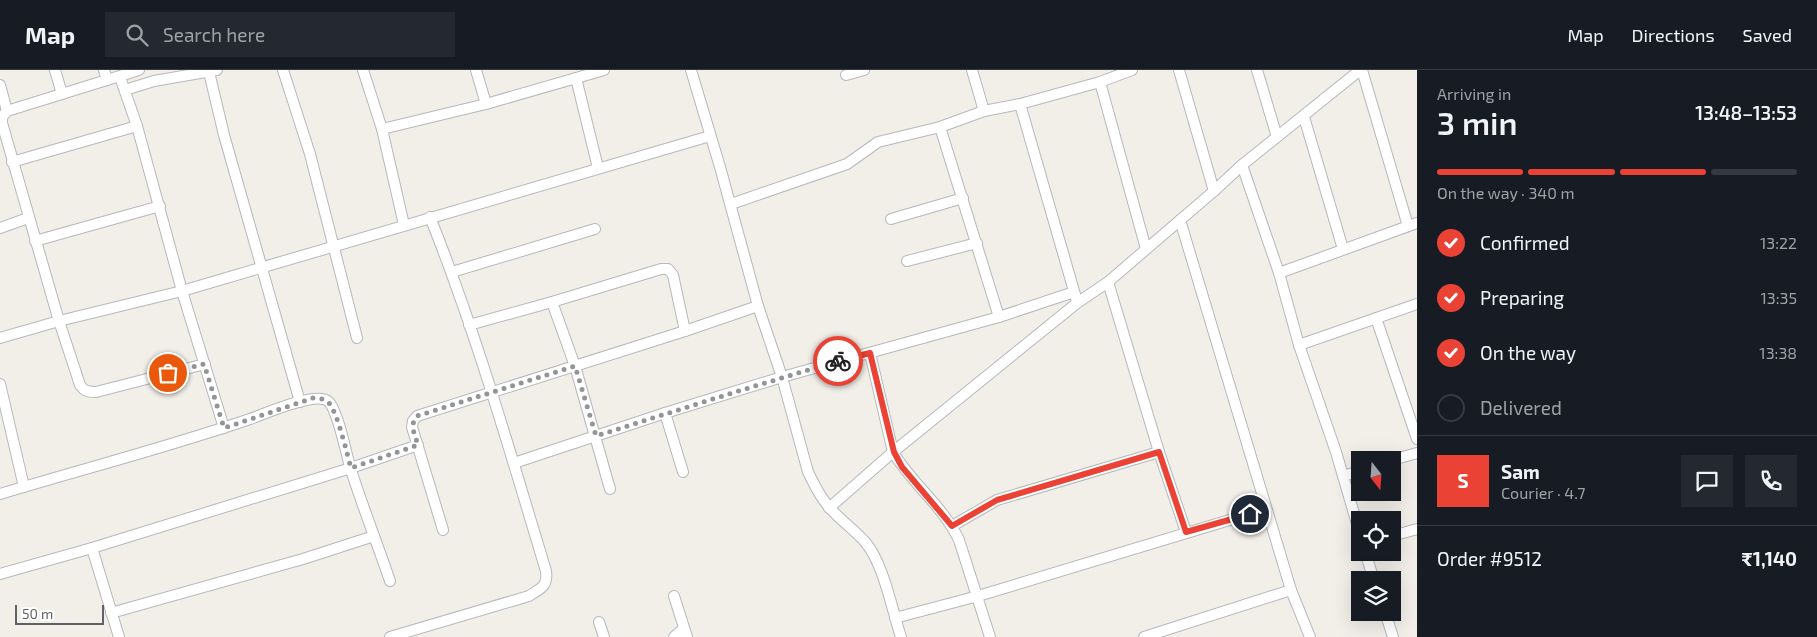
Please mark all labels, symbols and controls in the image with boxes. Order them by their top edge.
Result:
search box [105,12,455,57]
text: Map [25,20,75,49]
icon: search [123,21,151,49]
text: Search here [163,23,265,46]
text: Map [1567,24,1604,46]
text: Directions [1632,24,1715,46]
text: Saved [1743,24,1792,46]
text: Arriving in [1437,84,1511,103]
text: 13:48–13:53 [1695,101,1797,124]
text: 3 min [1437,103,1518,141]
text: On the way · 340 m [1437,183,1574,202]
icon: check [1437,229,1465,257]
text: Confirmed [1480,231,1570,254]
text: 13:22 [1760,233,1797,252]
icon: check [1437,284,1465,312]
text: Preparing [1480,286,1564,309]
text: 13:35 [1760,288,1797,307]
courier [813,336,863,386]
icon: check [1437,339,1465,367]
text: On the way [1480,341,1576,364]
text: 13:38 [1759,343,1797,362]
icon: bike [824,347,852,375]
pin [147,352,189,394]
icon: bag [154,359,182,387]
text: Delivered [1480,396,1562,419]
north arrow [1351,451,1401,501]
map controls [1351,451,1401,621]
button: chat [1681,455,1733,507]
button: phone [1745,455,1797,507]
text: Sam [1501,460,1540,483]
text: S [1457,469,1469,492]
text: Courier · 4.7 [1501,483,1585,502]
pin [1229,493,1271,535]
icon: home [1236,500,1264,528]
button: locate [1351,511,1401,561]
text: Order #9512 [1437,547,1542,570]
text: ₹1,140 [1741,547,1797,570]
button: layers [1351,571,1401,621]
scale bar [15,602,104,625]
text: 50 m [22,605,53,622]

